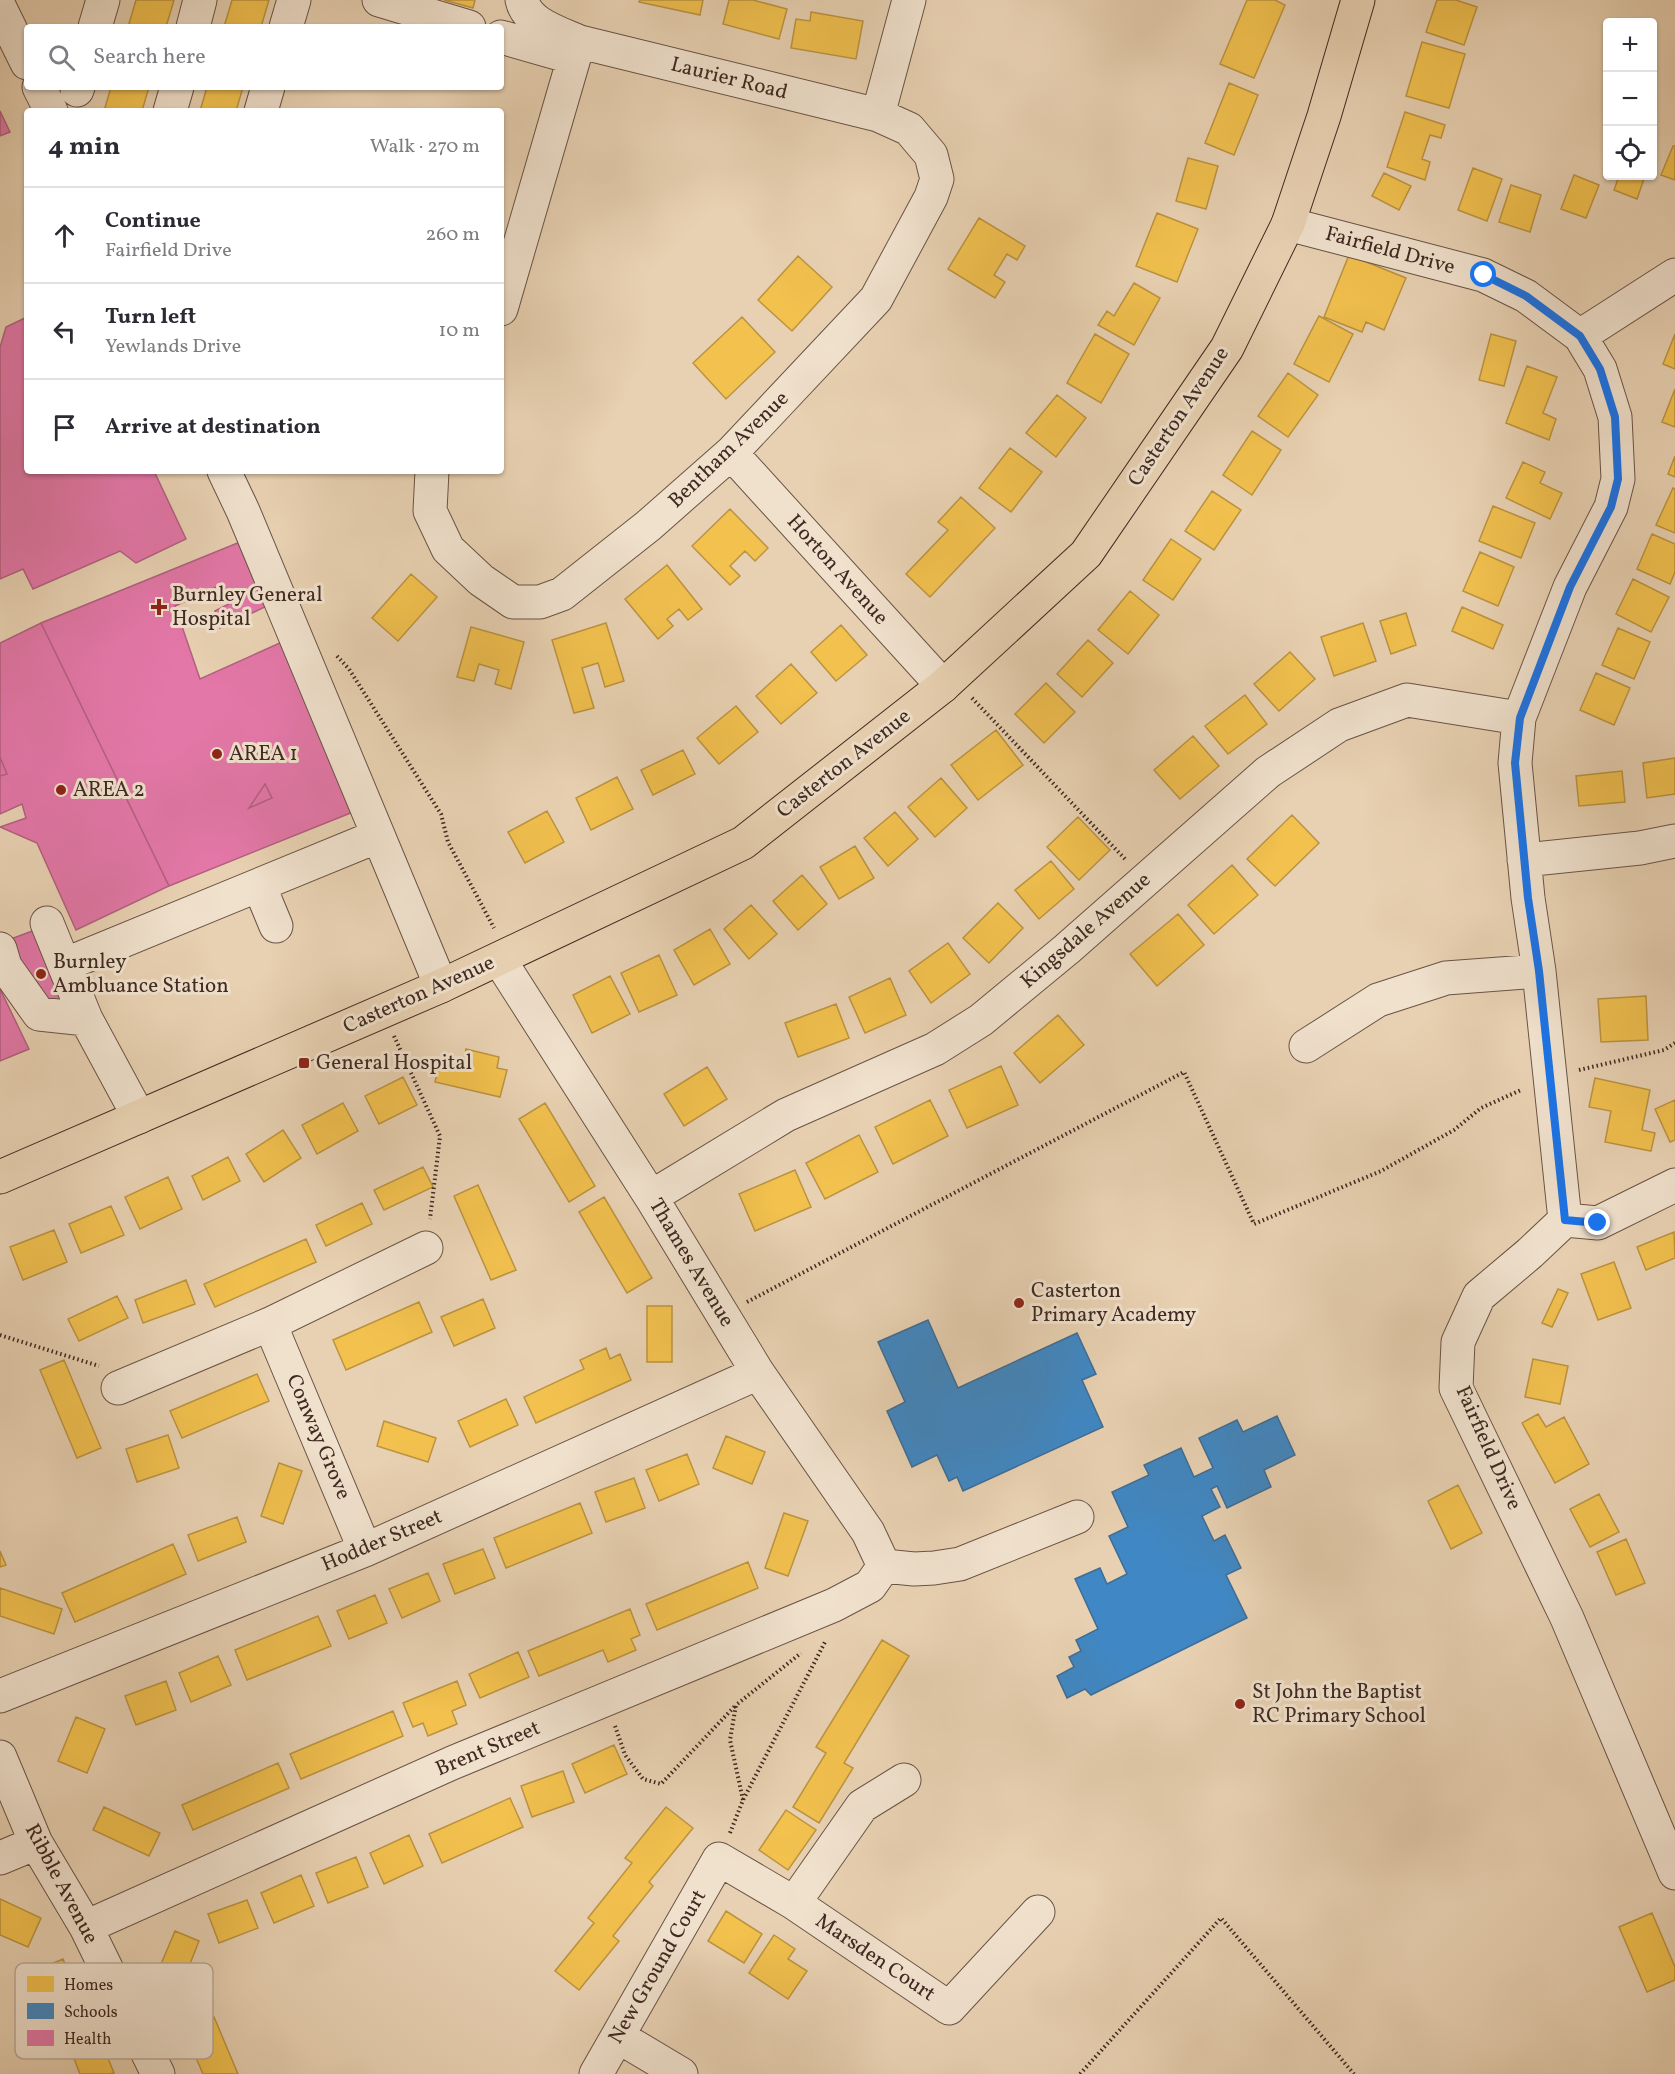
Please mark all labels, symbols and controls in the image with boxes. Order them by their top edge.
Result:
map controls [1603,18,1657,180]
button: + [1603,18,1657,72]
search box [24,24,504,90]
icon: search [45,41,78,74]
text: Search here [93,42,206,73]
street label: Laurier Road [667,50,791,108]
button: − [1603,72,1657,126]
button: locate [1603,126,1657,180]
text: 4 min [48,129,120,165]
text: Walk · 270 m [370,133,480,161]
text: Continue [105,206,201,237]
icon: ahead [48,219,81,252]
street label: Fairfield Drive [1322,220,1458,282]
text: 260 m [425,221,480,249]
text: Fairfield Drive [105,237,232,265]
route start [1470,261,1496,287]
text: Turn left [105,302,196,333]
icon: left [48,315,81,348]
text: 10 m [439,317,480,345]
text: Yewlands Drive [105,333,241,361]
street label: Casterton Avenue [1121,341,1237,493]
street label: Bentham Avenue [662,385,796,515]
icon: arrive [48,411,81,444]
text: Arrive at destination [105,412,321,443]
street label: Horton Avenue [780,508,894,632]
place label: Burnley General Hospital [172,581,323,634]
marker: Burnley General Hospital [150,598,168,616]
street label: Casterton Avenue [771,702,917,826]
place label: AREA 1 [229,740,298,769]
marker: AREA 1 [210,747,224,761]
place label: AREA 2 [73,776,145,805]
marker: AREA 2 [54,783,68,797]
street label: Kingsdale Avenue [1015,866,1158,996]
place label: Burnley Ambluance Station [53,948,229,1001]
street label: Casterton Avenue [339,949,499,1041]
marker: Burnley Ambluance Station [34,967,48,981]
place label: General Hospital [316,1049,472,1078]
marker: General Hospital [297,1056,311,1070]
street label: Thames Avenue [641,1193,741,1333]
route end [1584,1209,1610,1235]
place label: Casterton Primary Academy [1031,1277,1197,1330]
marker: Casterton Primary Academy [1012,1296,1026,1310]
street label: Conway Grove [279,1370,357,1504]
street label: Fairfield Drive [1448,1381,1528,1515]
street label: Hodder Street [317,1503,447,1579]
place label: St John the Baptist RC Primary School [1252,1678,1426,1731]
marker: St John the Baptist RC Primary School [1233,1697,1247,1711]
street label: Brent Street [431,1714,545,1784]
street label: Ribble Avenue [17,1819,105,1949]
street label: New Ground Court [602,1884,714,2050]
street label: Marsden Court [809,1907,941,2009]
legend [15,1963,213,2059]
text: Homes [64,1975,113,1997]
text: Schools [64,2002,118,2024]
text: Health [64,2029,112,2051]

